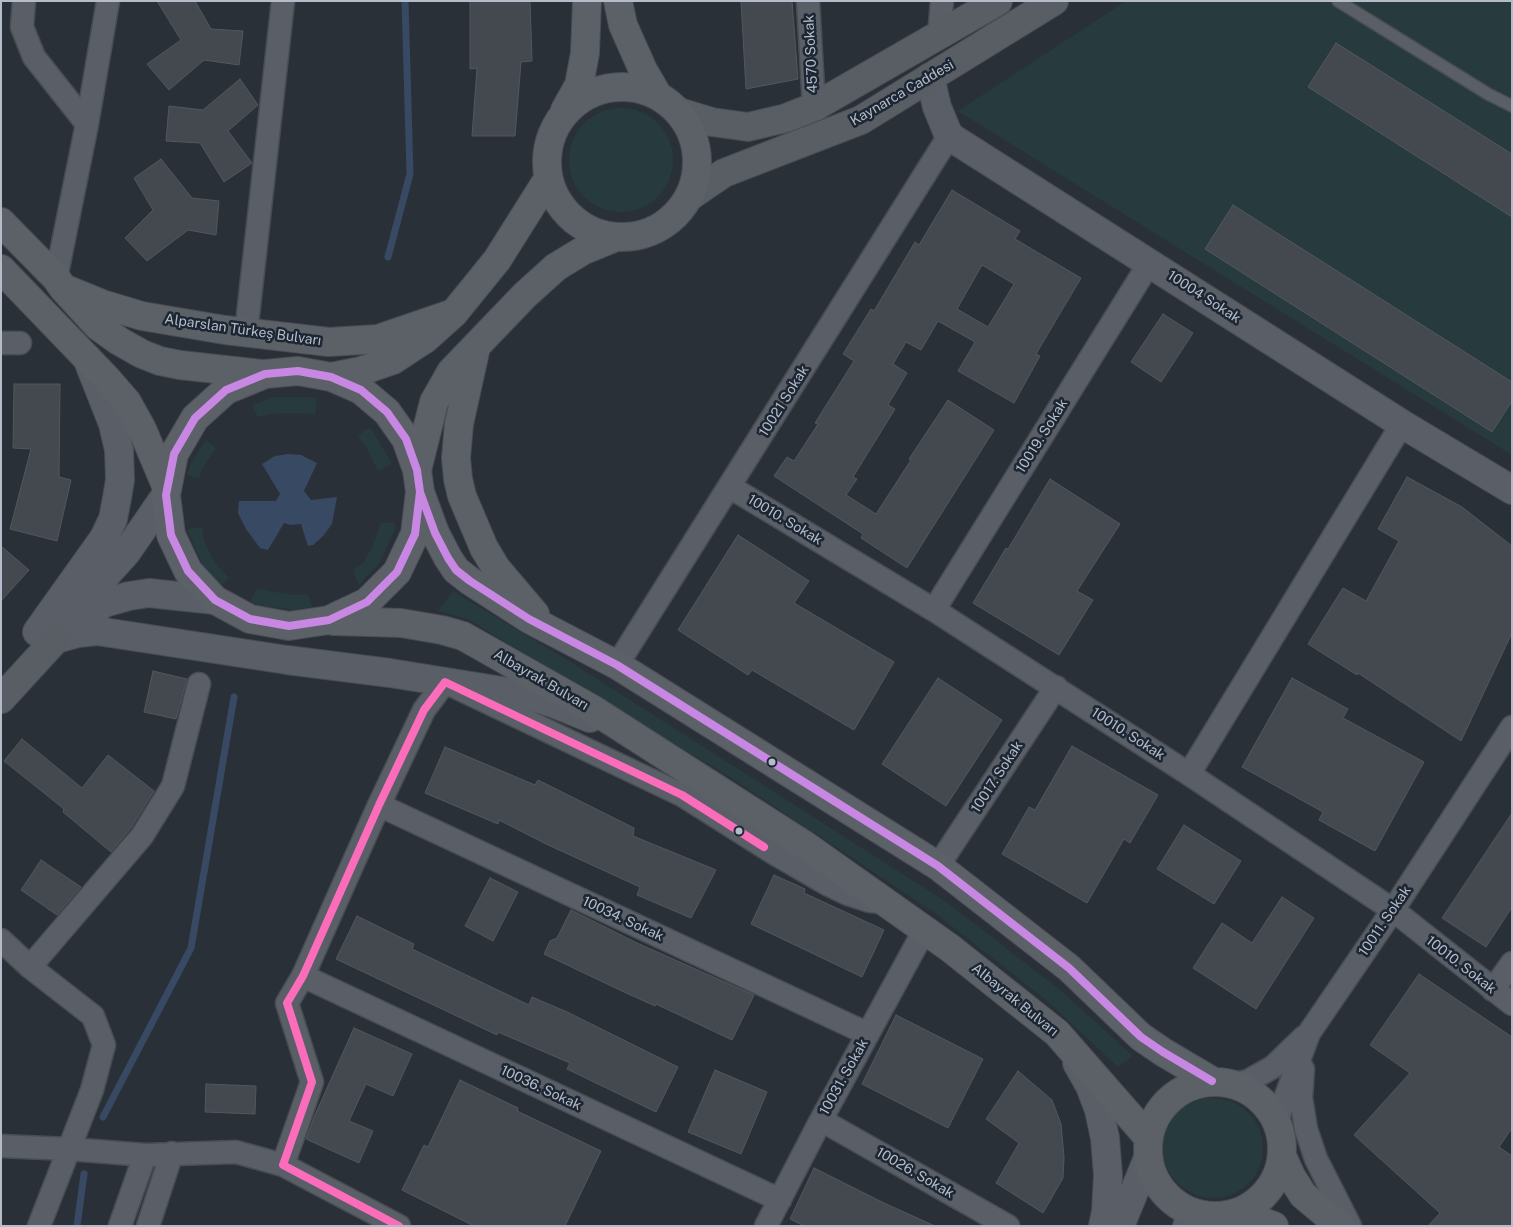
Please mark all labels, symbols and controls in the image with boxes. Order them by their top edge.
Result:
street label: 4570 Sokak [801,14,821,94]
street label: Kaynarca Caddesi [847,57,957,129]
street label: 10004 Sokak [1164,267,1244,327]
street label: Alparslan Türkeş Bulvarı [164,311,322,349]
street label: 10021 Sokak [755,362,813,440]
street label: 10019. Sokak [1013,396,1071,476]
street label: 10010. Sokak [745,491,825,549]
street label: Albayrak Bulvarı [491,646,591,714]
street label: 10010. Sokak [1088,704,1168,764]
street label: 10017. Sokak [968,738,1026,816]
unlabelled marker [767,757,777,767]
unlabelled marker [734,826,744,836]
street label: 10011. Sokak [1355,883,1415,959]
street label: 10034. Sokak [580,893,666,945]
street label: 10010. Sokak [1423,932,1499,998]
street label: Albayrak Bulvarı [968,960,1062,1040]
street label: 10031. Sokak [816,1036,872,1118]
street label: 10036. Sokak [498,1062,584,1114]
street label: 10026. Sokak [873,1144,957,1202]

